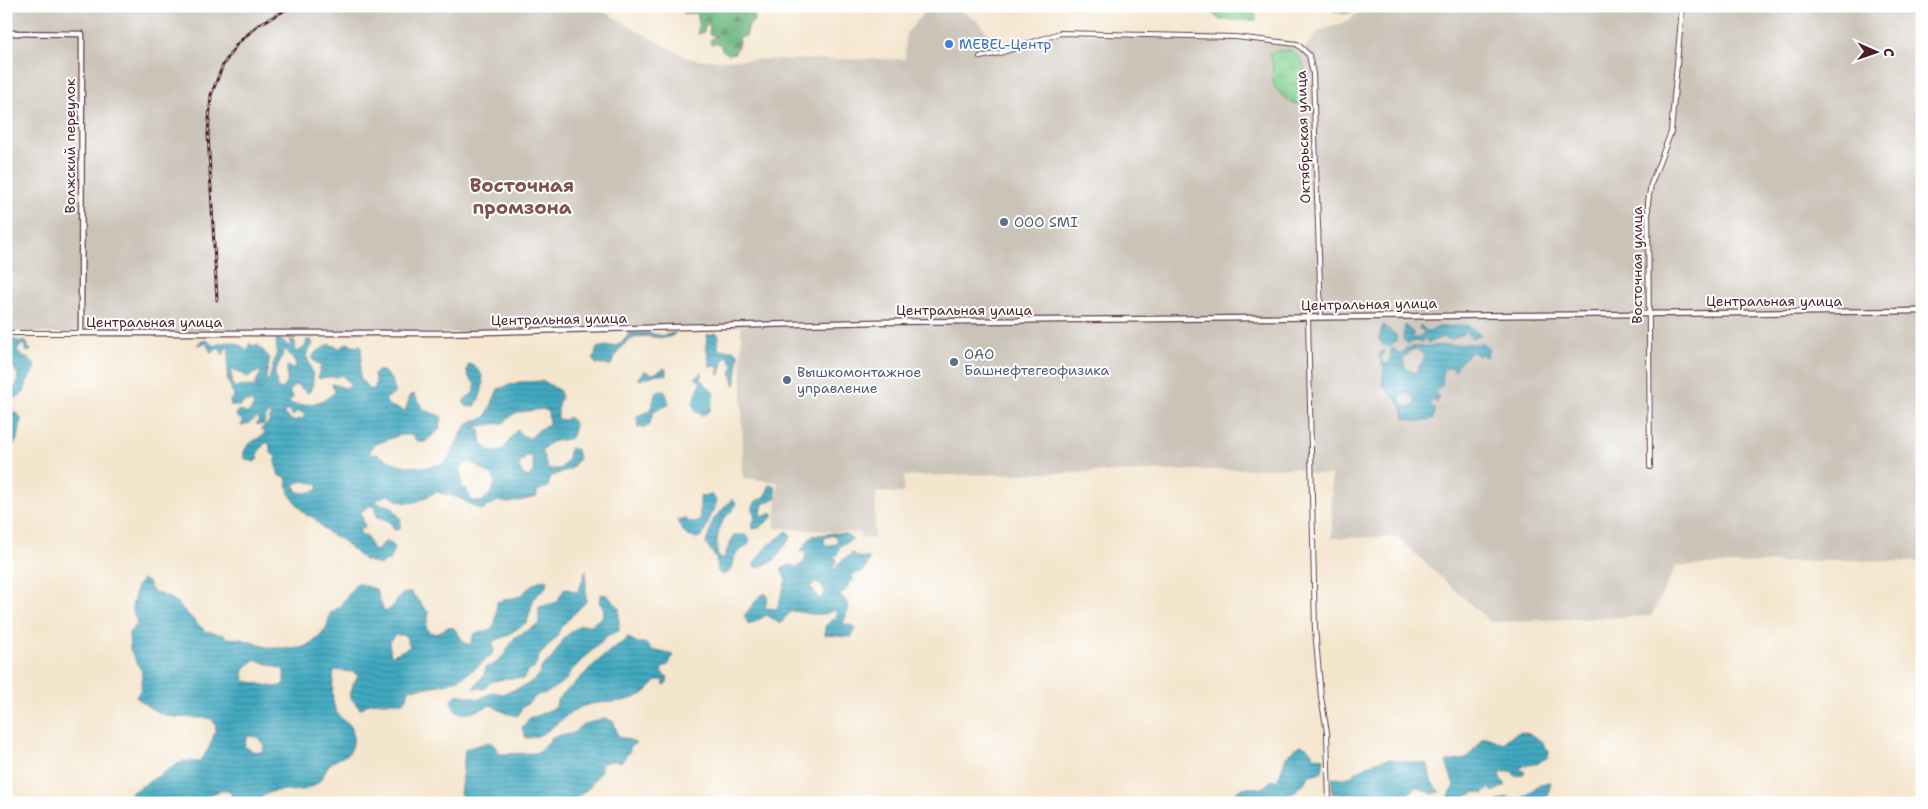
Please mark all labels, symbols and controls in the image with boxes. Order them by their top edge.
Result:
north arrow [1850,28,1900,78]
place label: MEBEL-Центр [959,35,1052,53]
marker: MEBEL-Центр [943,38,955,50]
text: С [1880,48,1898,57]
street label: Октябрьская улица [1292,70,1314,204]
street label: Волжский переулок [61,78,79,213]
district label: Восточная промзона [470,173,574,220]
street label: Восточная улица [1628,206,1646,324]
place label: OOO SMI [1014,213,1078,231]
marker: OOO SMI [998,216,1010,228]
street label: Центральная улица [1706,292,1842,310]
street label: Центральная улица [1301,294,1438,314]
street label: Центральная улица [896,301,1032,319]
street label: Центральная улица [491,309,628,329]
street label: Центральная улица [86,313,222,331]
place label: ОАО Башнефтегеофизика [964,345,1110,379]
marker: ОАО Башнефтегеофизика [948,356,960,368]
place label: Вышкомонтажное управление [797,363,922,397]
marker: Вышкомонтажное управление [781,374,793,386]

